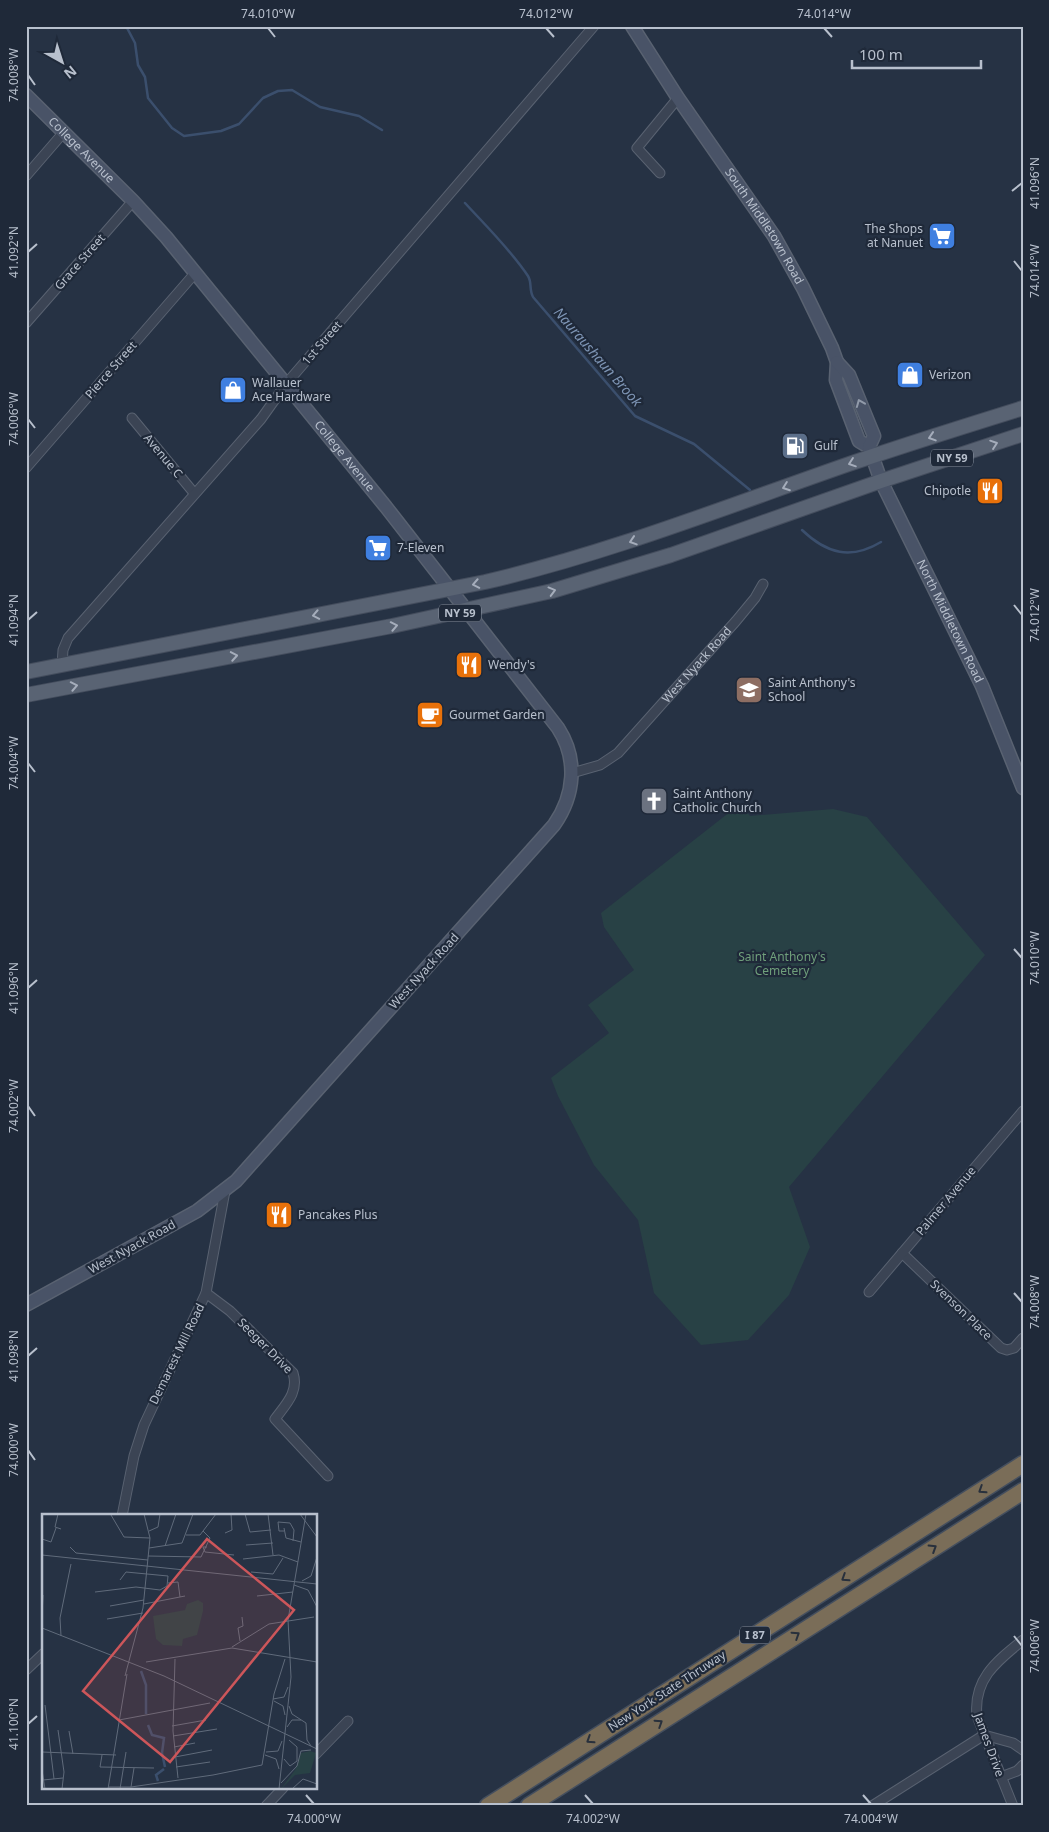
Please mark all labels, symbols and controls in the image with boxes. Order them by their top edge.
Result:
text: 74.010°W [241,5,295,22]
text: 74.012°W [519,5,573,22]
text: 74.014°W [797,5,851,22]
north arrow [38,38,88,88]
scale bar [852,38,980,70]
text: 100 m [859,44,903,64]
text: 74.008°W [5,48,22,102]
text: N [60,62,81,83]
street label: College Avenue [45,113,119,186]
text: 41.096°N [1026,157,1043,209]
street label: South Middletown Road [721,164,808,287]
place label: The Shops at Nanuet [865,220,924,251]
supermarket icon: The Shops at Nanuet [927,221,957,251]
text: 41.092°N [5,226,22,278]
street label: Grace Street [50,229,109,293]
text: 74.014°W [1026,244,1043,298]
water label: Nauraushaun Brook [550,303,647,411]
street label: 1st Street [298,316,346,368]
street label: Pierce Street [81,337,141,402]
shop icon: Verizon [895,360,925,390]
place label: Verizon [929,366,971,383]
place label: Wallauer Ace Hardware [252,374,331,405]
shop icon: Wallauer Ace Hardware [218,375,248,405]
text: 74.006°W [5,392,22,446]
one-way arrow [856,399,867,408]
street label: College Avenue [311,417,379,495]
street label: Avenue C [140,430,187,482]
fuel station icon: Gulf [780,431,810,461]
one-way arrow [928,431,937,441]
place label: Gulf [814,437,838,454]
one-way arrow [989,440,998,450]
road number: NY 59 [931,449,973,466]
one-way arrow [848,457,856,467]
restaurant icon: Chipotle [975,476,1005,506]
one-way arrow [782,481,790,491]
place label: Chipotle [924,482,971,499]
supermarket icon: 7-Eleven [363,533,393,563]
one-way arrow [629,536,637,546]
place label: 7-Eleven [397,539,444,556]
street label: North Middletown Road [913,557,988,685]
one-way arrow [471,578,480,588]
one-way arrow [548,586,556,596]
text: 74.012°W [1026,588,1043,642]
text: 41.094°N [5,594,22,646]
road number: NY 59 [439,604,481,622]
one-way arrow [312,610,321,620]
one-way arrow [389,621,398,632]
street label: West Nyack Road [658,623,735,706]
restaurant icon: Wendy's [454,650,484,680]
one-way arrow [229,651,238,661]
place label: Wendy's [488,656,535,673]
place label: Saint Anthony's School [768,674,856,705]
school or university icon: Saint Anthony's School [734,675,764,705]
one-way arrow [70,681,78,692]
cafe icon: Gourmet Garden [415,700,445,730]
place label: Gourmet Garden [449,706,545,723]
text: 74.004°W [5,736,22,790]
place label: Saint Anthony Catholic Church [673,785,762,816]
church icon: Saint Anthony Catholic Church [639,786,669,816]
street label: West Nyack Road [385,929,462,1012]
text: 74.010°W [1026,931,1043,985]
park label: Saint Anthony's Cemetery [738,948,826,979]
text: 41.096°N [5,962,22,1014]
text: 74.002°W [5,1079,22,1133]
street label: Palmer Avenue [912,1162,980,1239]
restaurant icon: Pancakes Plus [264,1200,294,1230]
place label: Pancakes Plus [298,1206,378,1223]
street label: West Nyack Road [85,1216,178,1278]
text: 74.008°W [1026,1275,1043,1329]
street label: Svenson Place [927,1276,996,1344]
street label: Demarest Mill Road [145,1300,208,1407]
street label: Seeger Drive [234,1314,297,1377]
text: 41.098°N [5,1330,22,1382]
text: 74.000°W [5,1423,22,1477]
one-way arrow [978,1484,987,1493]
inset map [42,1514,318,1790]
one-way arrow [927,1545,936,1554]
one-way arrow [841,1571,850,1581]
text: 74.006°W [1026,1619,1043,1673]
road number: I 87 [740,1626,770,1644]
one-way arrow [790,1632,799,1642]
street label: New York State Thruway [605,1646,729,1735]
text: 41.100°N [5,1698,22,1750]
street label: James Drive [970,1710,1009,1779]
one-way arrow [653,1720,662,1729]
one-way arrow [586,1734,595,1744]
text: 74.000°W [287,1810,341,1827]
text: 74.002°W [566,1810,620,1827]
text: 74.004°W [844,1810,898,1827]

